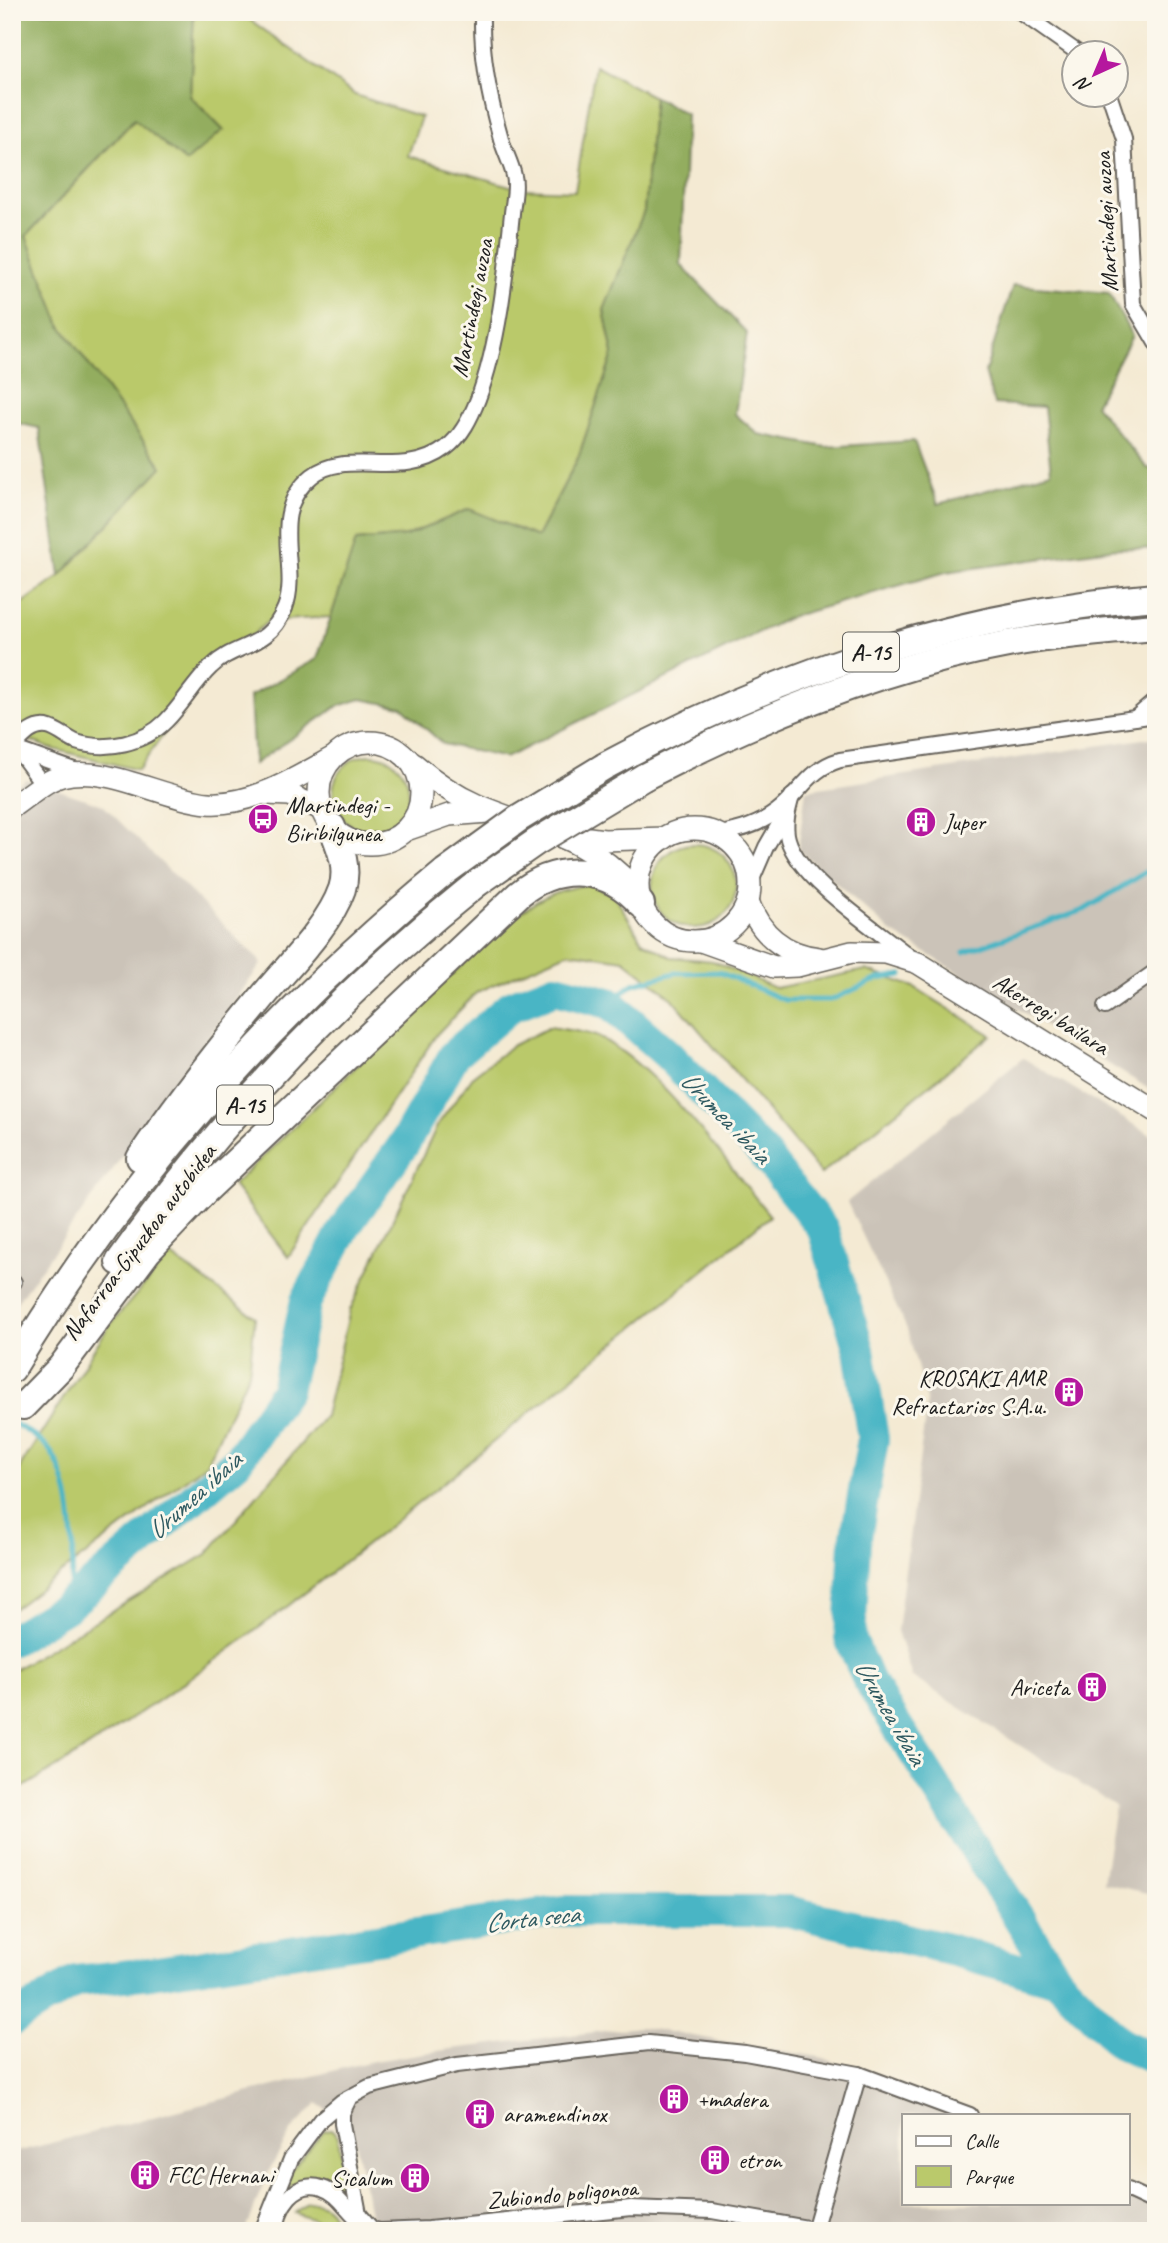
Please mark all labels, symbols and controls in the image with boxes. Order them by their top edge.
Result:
north arrow [1060,38,1130,108]
text: N [1069,71,1096,98]
street label: Martindegi auzoa [1087,150,1125,293]
street label: Martindegi auzoa [444,235,500,380]
road number: A-15 [843,632,899,672]
place label: Martindegi - Biribilgunea [286,790,391,848]
bus stop icon: Martindegi - Biribilgunea [246,802,280,836]
building icon: Juper [904,805,938,839]
place label: Juper [943,807,988,837]
street label: Akerregi bailara [987,967,1116,1062]
water label: Urumea ibaia [674,1064,780,1172]
road number: A-15 [217,1086,273,1124]
street label: Nafarroa-Gipuzkoa autobidea [55,1137,224,1346]
place label: KROSAKI AMR Refractarios S.A.u. [891,1363,1048,1421]
building icon: KROSAKI AMR Refractarios S.A.u. [1052,1375,1086,1409]
water label: Urumea ibaia [140,1443,250,1546]
water label: Urumea ibaia [847,1654,935,1773]
building icon: Ariceta [1075,1670,1109,1704]
place label: Ariceta [1010,1672,1071,1702]
water label: Corta seca [484,1897,583,1940]
building icon: +madera [657,2082,691,2116]
place label: +madera [697,2084,770,2114]
building icon: aramendinox [463,2097,497,2131]
place label: aramendinox [503,2099,608,2129]
legend [902,2114,1130,2204]
text: Calle [965,2128,999,2154]
building icon: etron [698,2143,732,2177]
place label: etron [738,2145,783,2175]
building icon: FCC Hernani [128,2158,162,2192]
place label: FCC Hernani [168,2160,277,2190]
building icon: Sicalum [398,2161,432,2195]
place label: Sicalum [331,2163,393,2193]
text: Parque [965,2164,1014,2190]
street label: Zubiondo poligonoa [486,2172,640,2216]

